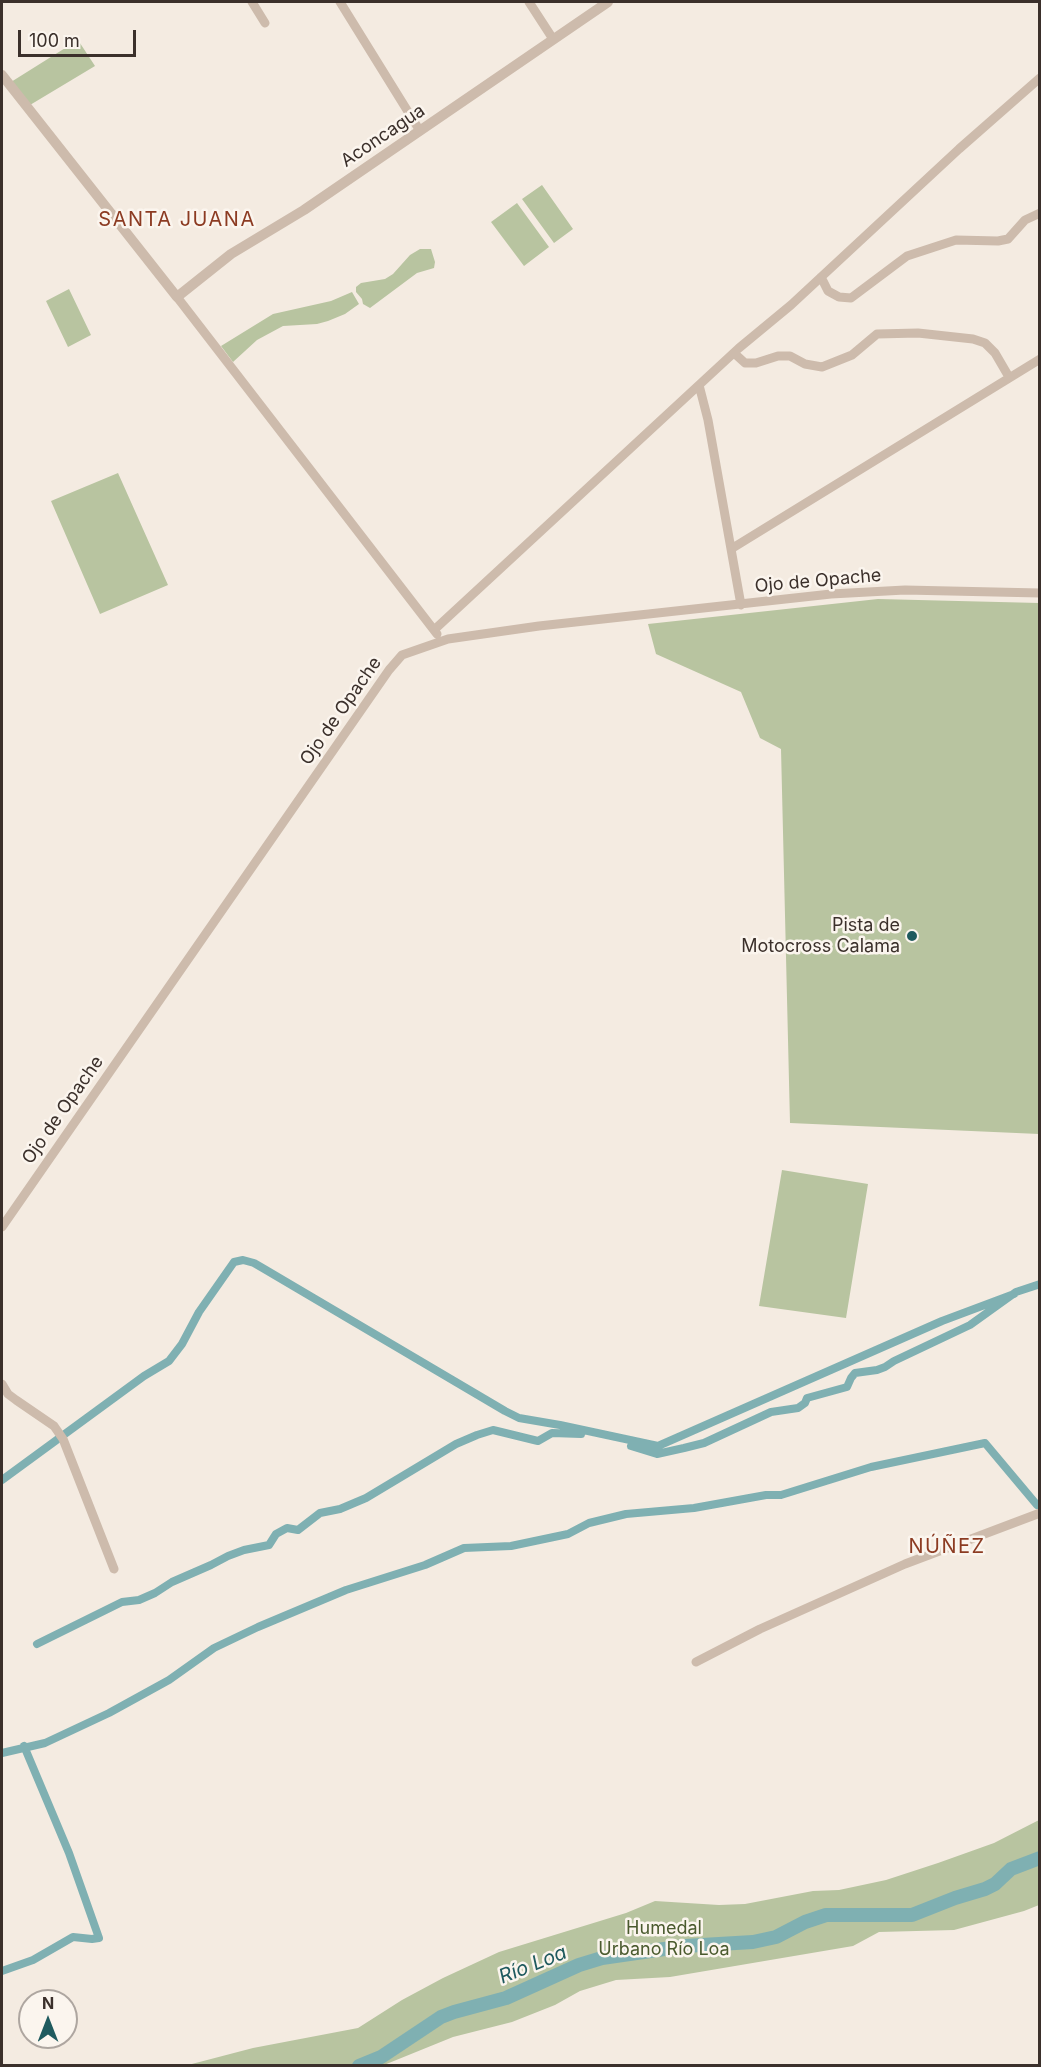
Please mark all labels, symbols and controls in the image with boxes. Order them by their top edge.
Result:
scale bar [21,18,140,56]
text: 100 m [29,30,80,51]
street label: Aconcagua [337,100,429,172]
district label: SANTA JUANA [98,208,256,232]
street label: Ojo de Opache [754,565,882,597]
street label: Ojo de Opache [296,653,386,769]
place label: Pista de Motocross Calama [741,915,900,958]
marker: Pista de Motocross Calama [905,929,919,943]
street label: Ojo de Opache [18,1052,108,1168]
district label: NÚÑEZ [908,1535,986,1559]
park label: Humedal Urbano Río Loa [598,1918,730,1960]
water label: Río Loa [496,1941,570,1989]
north arrow [18,1989,78,2049]
text: N [42,1993,54,2013]

